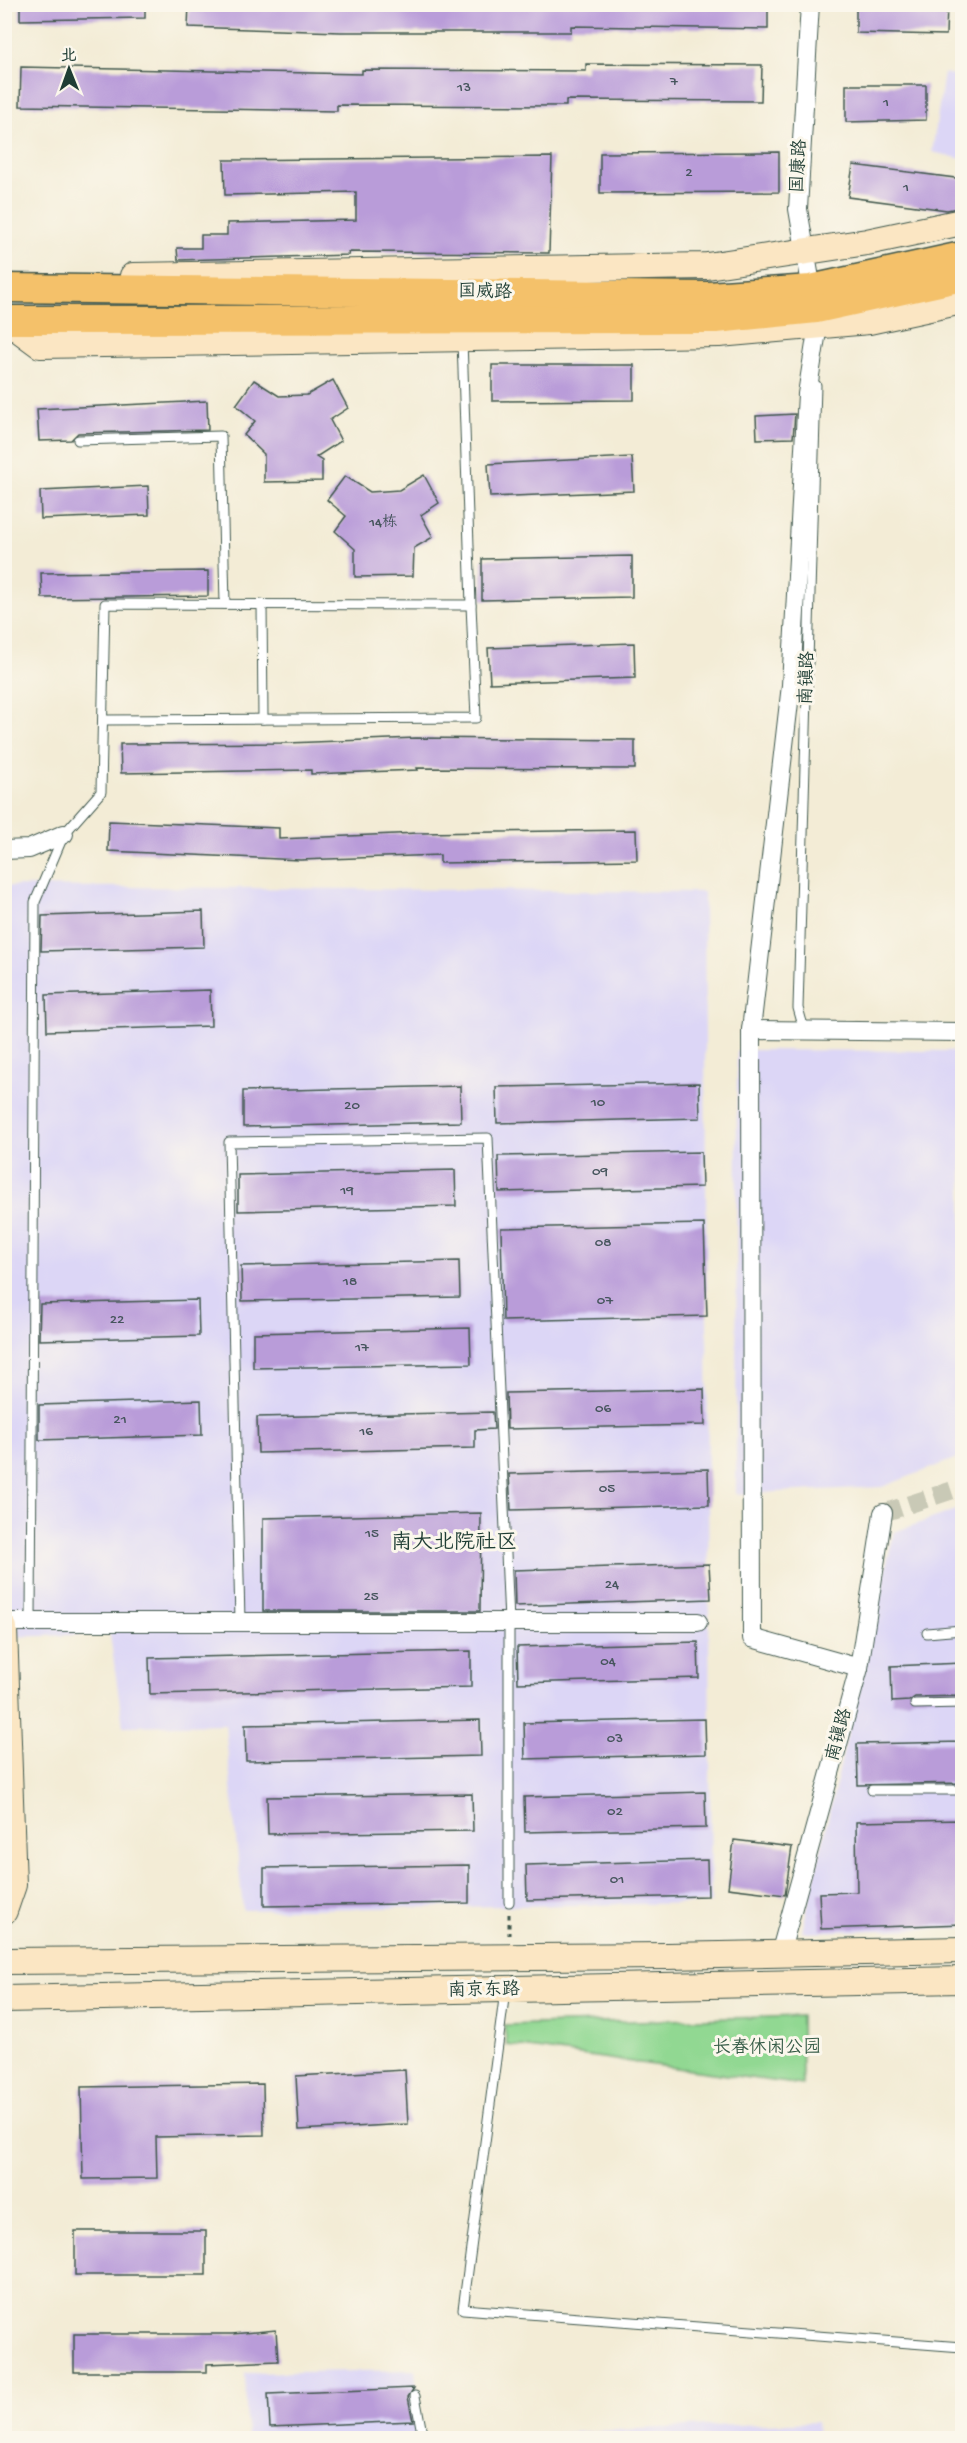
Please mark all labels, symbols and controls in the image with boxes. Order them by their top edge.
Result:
north arrow [39,39,99,99]
text: 北 [61,47,77,67]
house number: 7 [669,73,679,91]
house number: 13 [456,79,471,97]
house number: 1 [882,94,889,112]
street label: 国康路 [786,138,812,194]
house number: 2 [685,164,693,182]
house number: 1 [902,179,909,197]
street label: 国威路 [458,281,512,304]
house number: 14栋 [368,513,397,532]
street label: 南镇路 [796,651,819,705]
house number: 10 [590,1094,606,1112]
house number: 20 [344,1097,360,1115]
house number: 09 [592,1163,608,1181]
house number: 19 [339,1182,354,1200]
house number: 08 [595,1234,611,1252]
house number: 18 [342,1273,357,1291]
house number: 07 [597,1292,614,1310]
house number: 22 [110,1311,124,1329]
house number: 17 [354,1339,370,1357]
house number: 06 [595,1400,611,1418]
house number: 21 [113,1411,127,1429]
house number: 16 [358,1423,373,1441]
house number: 05 [599,1480,615,1498]
house number: 15 [364,1525,379,1543]
district label: 南大北院社区 [391,1530,517,1557]
house number: 24 [605,1576,619,1594]
house number: 25 [363,1588,379,1606]
house number: 04 [600,1653,616,1671]
street label: 南镇路 [822,1706,857,1764]
house number: 03 [607,1730,623,1748]
house number: 02 [607,1803,623,1821]
house number: 01 [610,1871,624,1889]
street label: 南京东路 [448,1979,520,2002]
park label: 长春休闲公园 [713,2037,821,2059]

